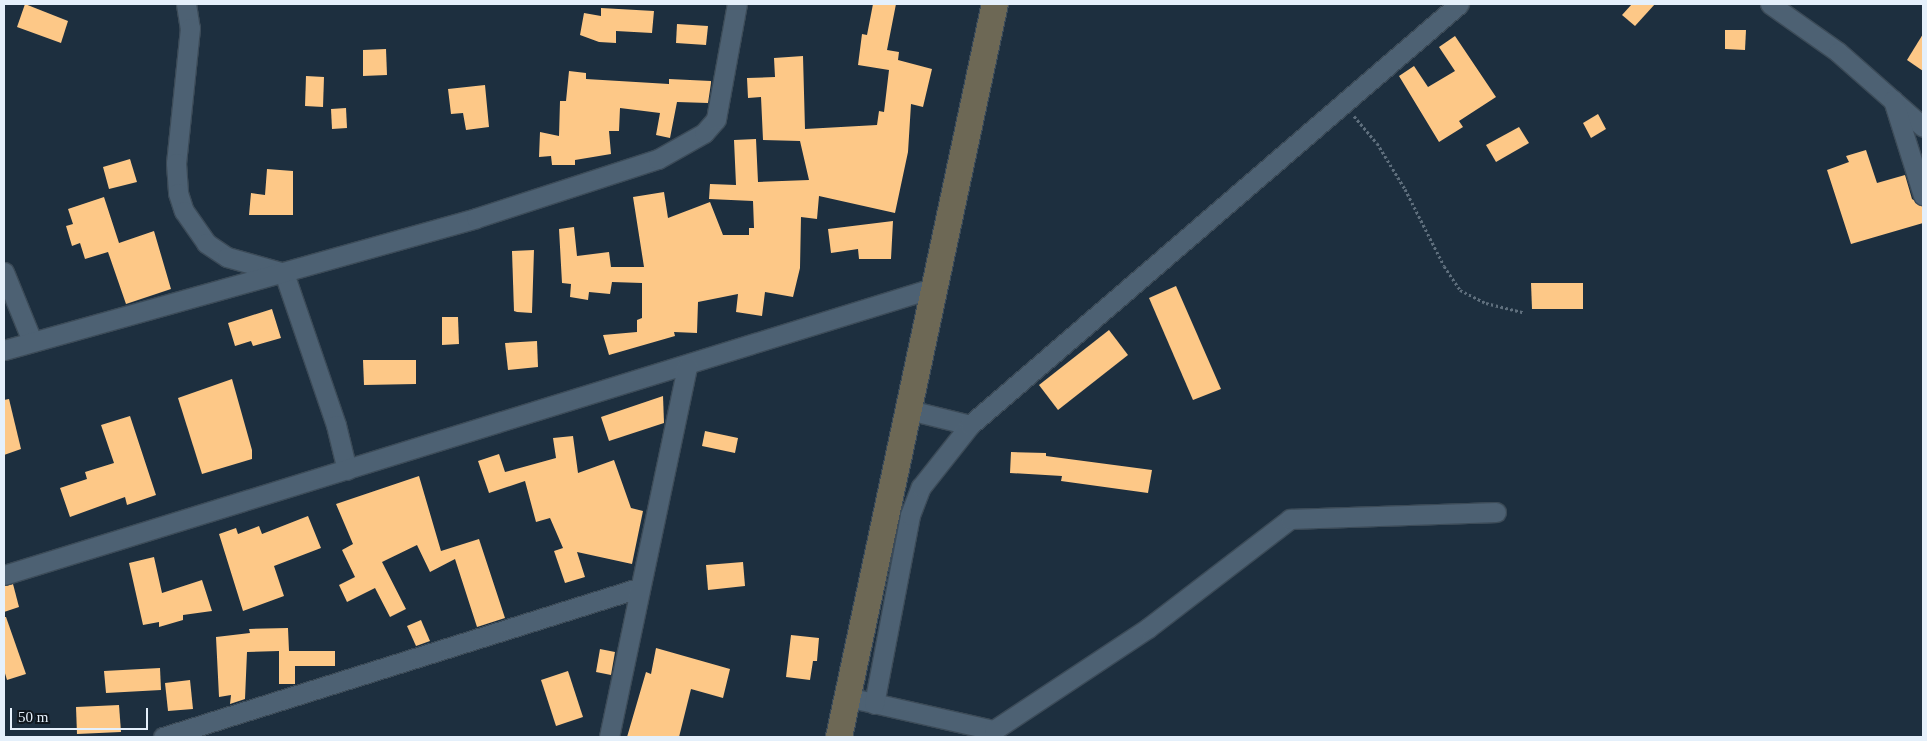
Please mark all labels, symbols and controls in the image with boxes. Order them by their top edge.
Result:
scale bar [12,698,150,730]
text: 50 m [18,709,48,725]

